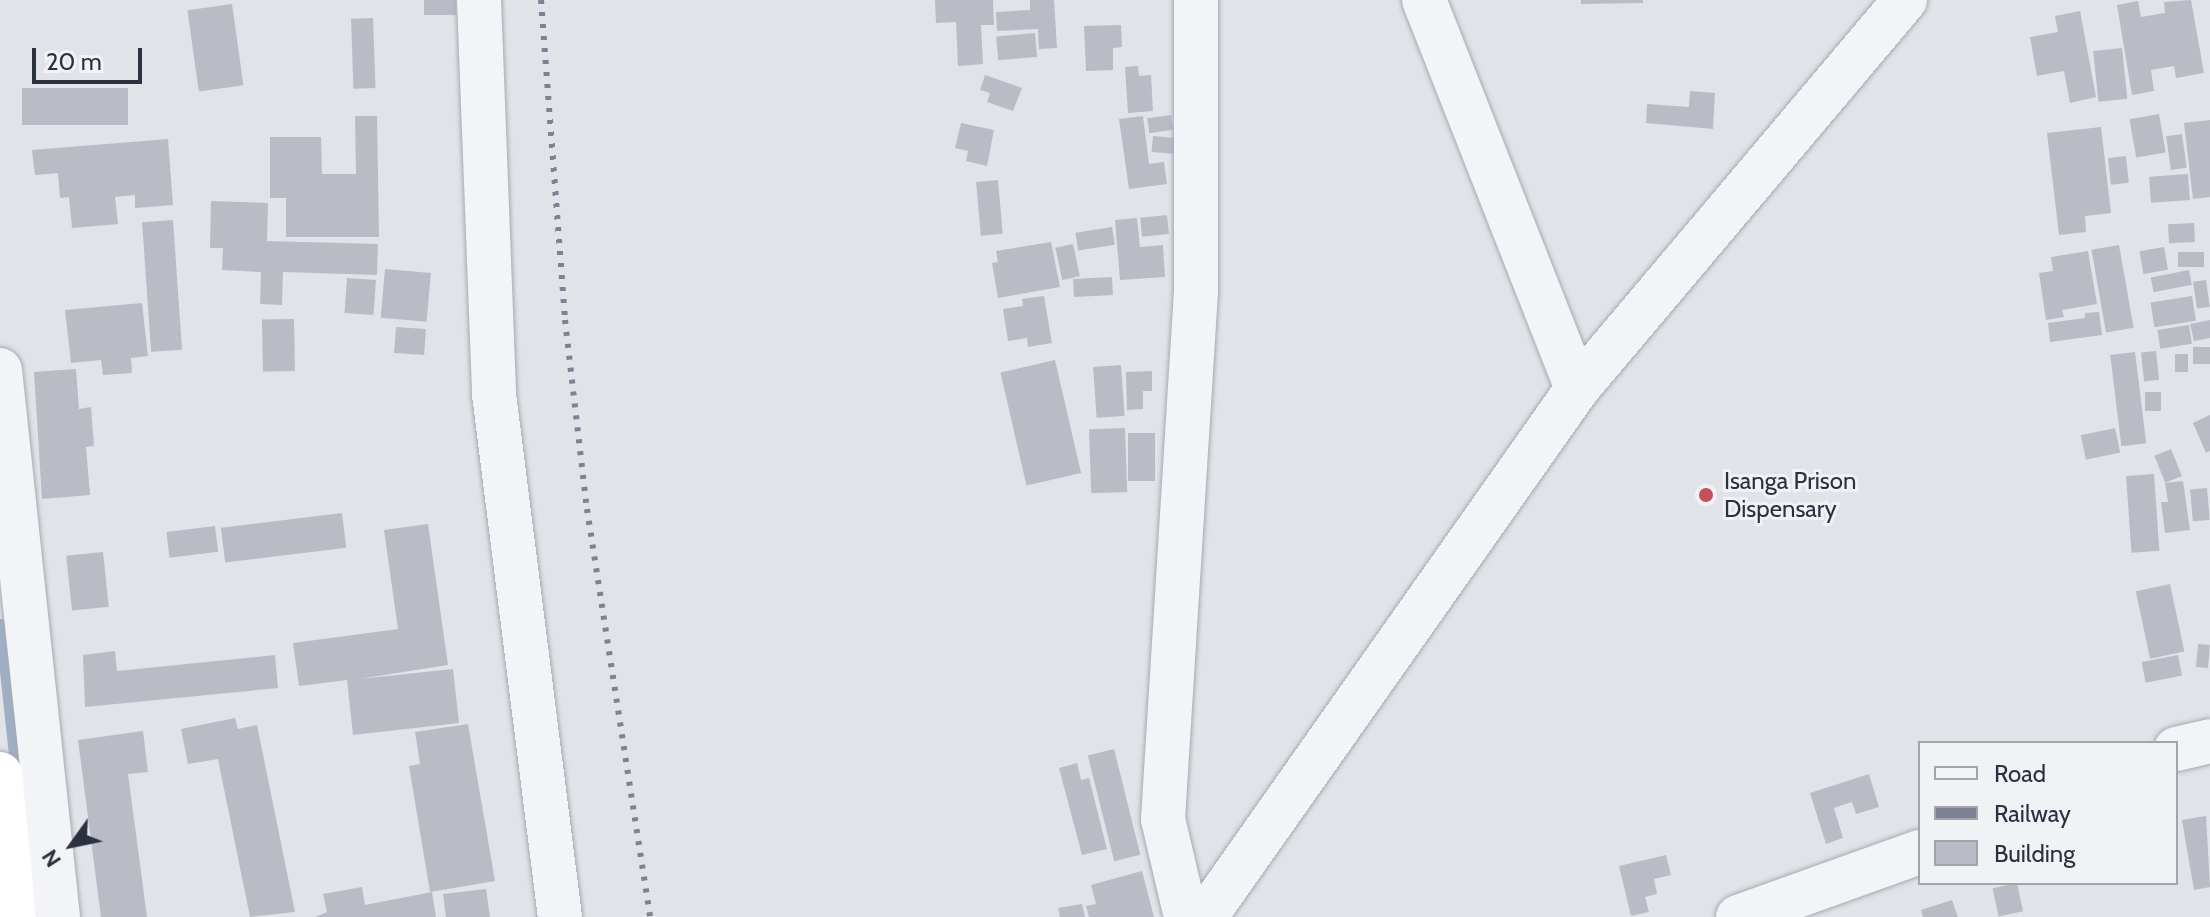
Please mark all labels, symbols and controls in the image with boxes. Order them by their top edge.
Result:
scale bar [36,32,146,82]
text: 20 m [46,47,102,76]
place label: Isanga Prison Dispensary [1724,467,1856,523]
marker: Isanga Prison Dispensary [1695,484,1717,506]
legend [1918,741,2178,885]
text: Road [1994,759,2046,788]
text: Railway [1994,799,2071,828]
north arrow [32,805,112,885]
text: Building [1994,839,2075,868]
text: N [36,844,67,872]

